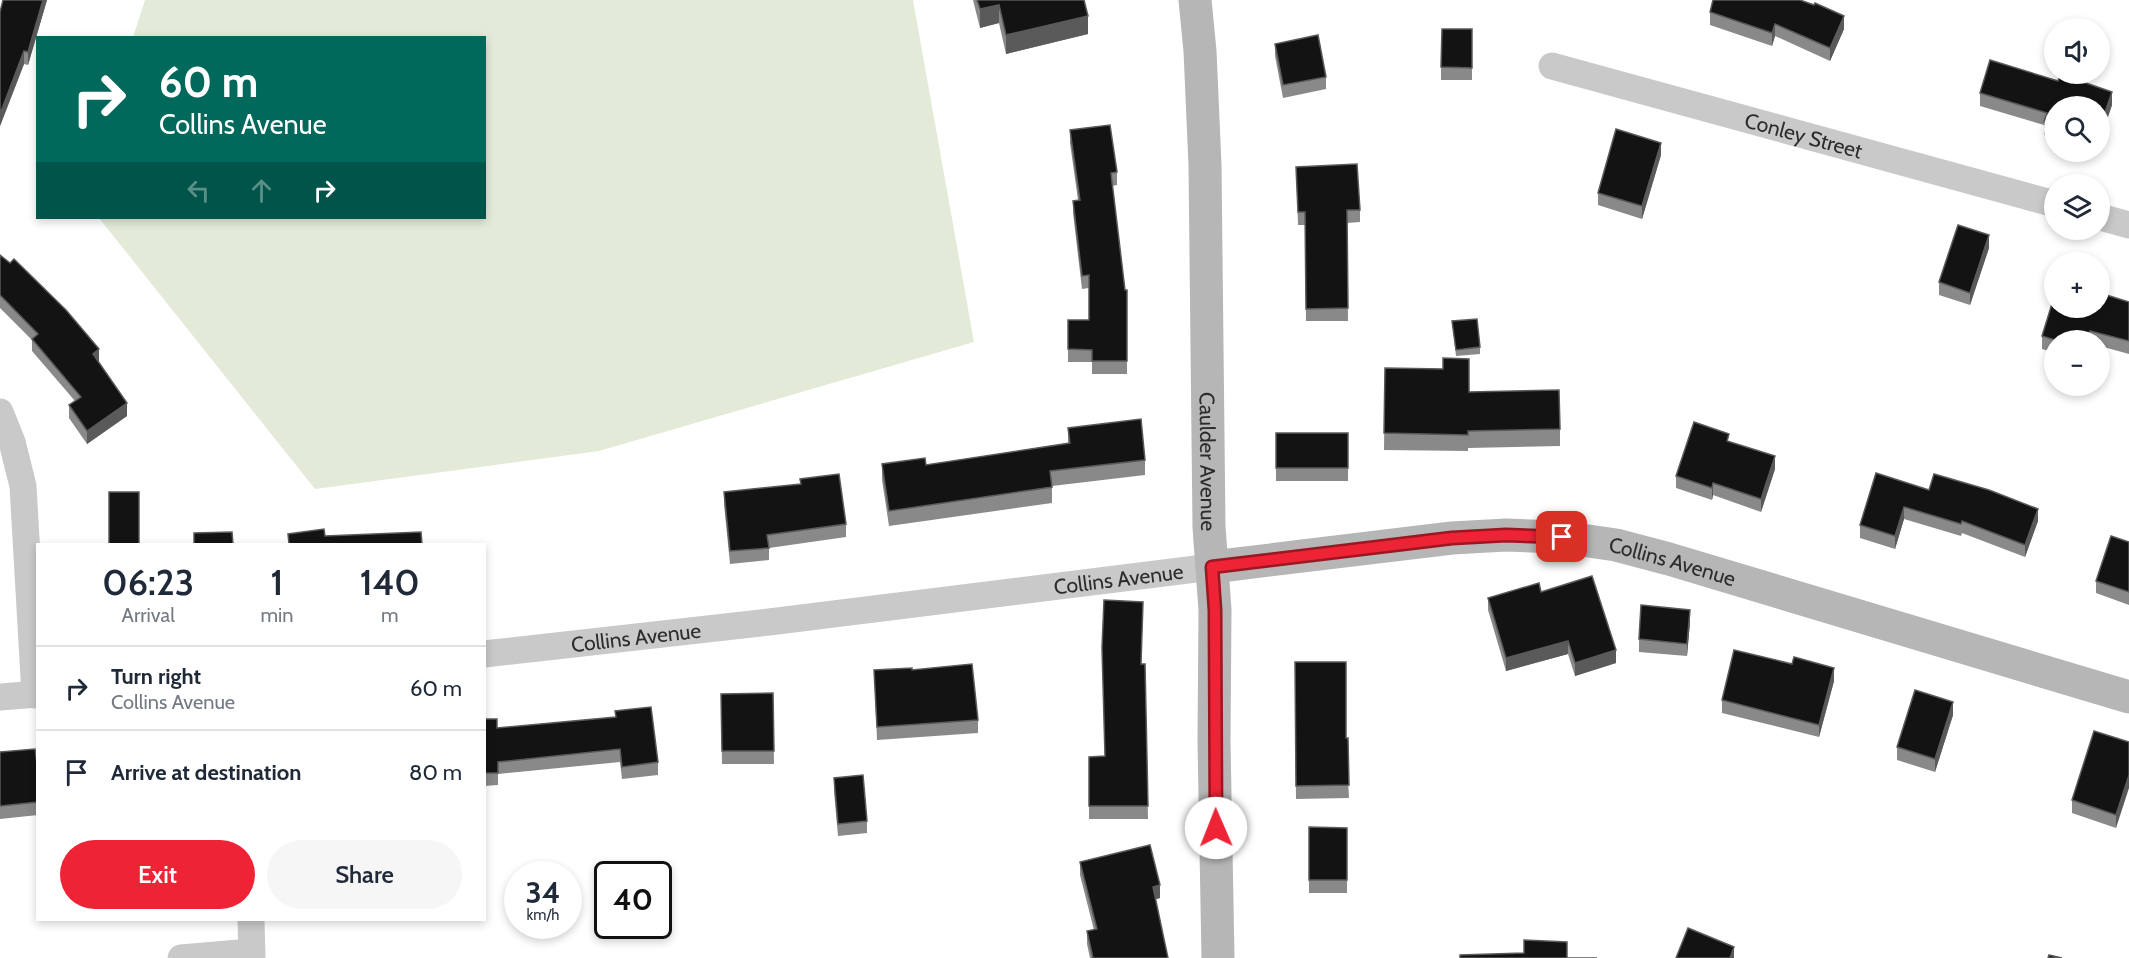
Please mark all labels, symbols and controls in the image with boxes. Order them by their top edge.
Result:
map controls [2044,18,2110,396]
button: sound [2044,18,2110,84]
text: 60 m [159,56,258,108]
icon: right [60,60,138,138]
button: search [2044,96,2110,162]
street label: Conley Street [1742,107,1865,163]
text: Collins Avenue [159,108,327,141]
icon: left [182,174,215,207]
icon: ahead [245,174,278,207]
icon: right [308,174,341,207]
button: layers [2044,174,2110,240]
button: + [2044,252,2110,318]
button: − [2044,330,2110,396]
street label: Caulder Avenue [1195,392,1222,532]
pin [1536,511,1587,562]
icon: arrive [1545,520,1578,553]
street label: Collins Avenue [1608,532,1739,591]
street label: Collins Avenue [1052,558,1185,599]
text: 06:23 [102,560,194,604]
text: 1 [271,560,283,604]
text: 140 [360,560,420,604]
text: Arrival [122,603,175,627]
text: min [260,603,293,627]
text: m [381,603,398,627]
street label: Collins Avenue [570,617,702,657]
text: Turn right [111,663,201,690]
icon: right [60,672,93,705]
text: 60 m [410,675,462,702]
text: Collins Avenue [111,690,235,714]
icon: arrive [60,756,93,789]
text: Arrive at destination [111,759,301,786]
text: 80 m [409,759,462,786]
position arrow [1184,796,1248,860]
button: Exit [60,840,255,909]
button: Share [267,840,462,909]
speed limit sign: 40 [594,861,672,939]
text: 34 [526,874,560,911]
text: km/h [527,906,559,924]

